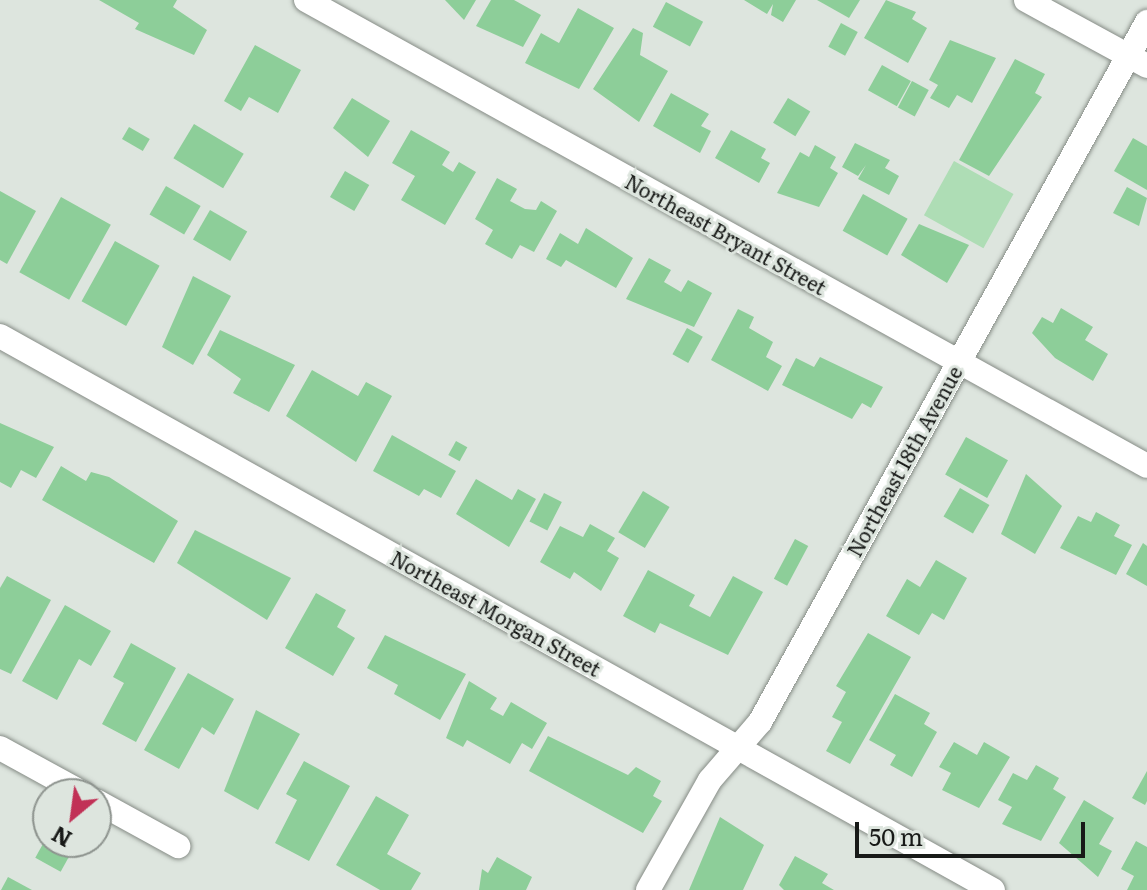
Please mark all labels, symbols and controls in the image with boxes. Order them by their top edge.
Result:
street label: Northeast Bryant Street [621,169,831,299]
street label: Northeast 18th Avenue [842,361,966,561]
street label: Northeast Morgan Street [387,545,605,681]
north arrow [32,778,112,858]
scale bar [859,806,1089,856]
text: 50 m [869,818,923,853]
text: N [45,819,77,857]

